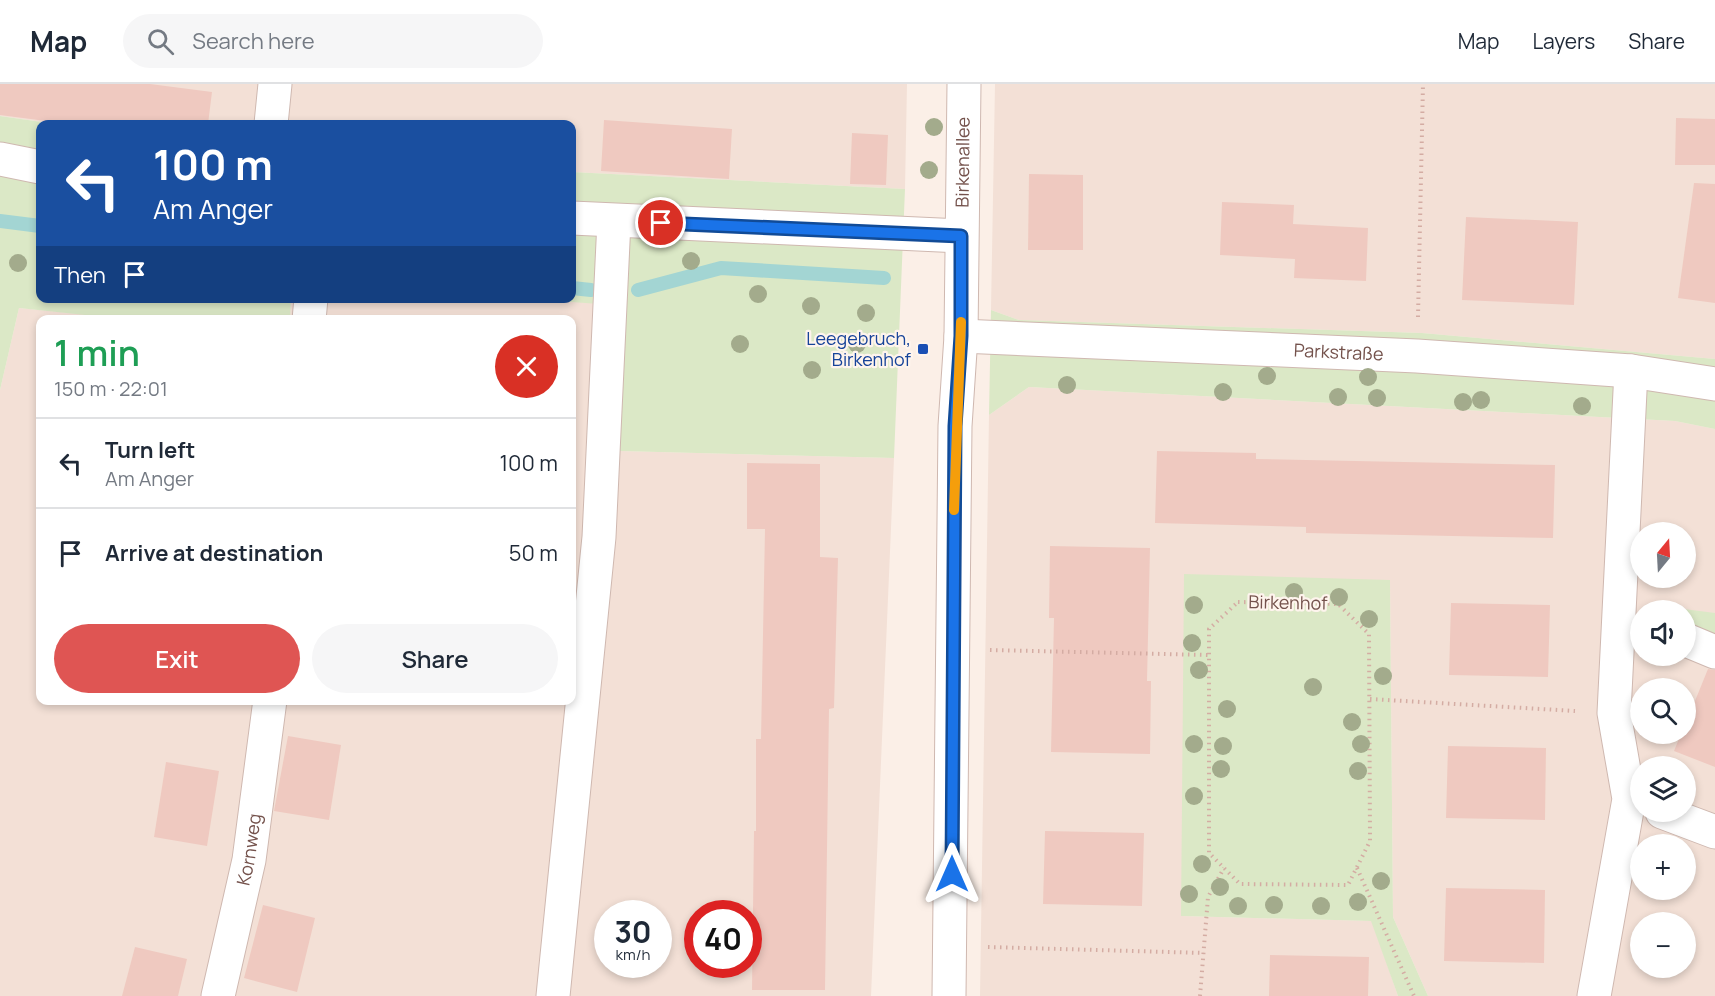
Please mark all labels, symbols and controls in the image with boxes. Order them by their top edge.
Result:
search box [123,14,543,68]
text: Map [30,22,87,60]
icon: search [144,25,177,58]
text: Search here [192,26,315,56]
text: Map [1458,27,1499,55]
text: Layers [1532,27,1595,55]
text: Share [1628,27,1685,55]
street label: Birkenallee [950,117,975,208]
text: 100 m [153,135,273,193]
icon: left [54,144,132,222]
text: Am Anger [153,190,273,227]
pin [635,197,686,248]
icon: arrive [644,206,677,239]
icon: arrive [118,258,151,291]
text: Then [54,260,106,290]
place label: Leegebruch, Birkenhof [806,326,912,371]
text: 1 min [54,328,140,377]
button: close [495,335,558,398]
street label: Parkstraße [1293,338,1384,366]
marker: Leegebruch, Birkenhof [916,342,930,356]
text: 150 m · 22:01 [54,375,168,402]
text: Turn left [105,435,195,465]
icon: left [54,447,87,480]
text: 100 m [500,448,558,478]
text: Am Anger [105,465,194,492]
north arrow [1630,522,1696,588]
map controls [1630,522,1696,978]
icon: arrive [54,537,87,570]
text: Arrive at destination [105,538,323,568]
text: 50 m [509,538,558,568]
street label: Birkenhof [1248,589,1328,615]
button: sound [1630,600,1696,666]
button: Exit [54,624,300,693]
button: Share [312,624,558,693]
button: search [1630,678,1696,744]
button: layers [1630,756,1696,822]
street label: Kornweg [231,812,266,888]
button: + [1630,834,1696,900]
position arrow [920,842,984,906]
speed limit sign: 40 [684,900,762,978]
text: 30 [614,911,652,952]
button: − [1630,912,1696,978]
text: km/h [616,944,650,965]

